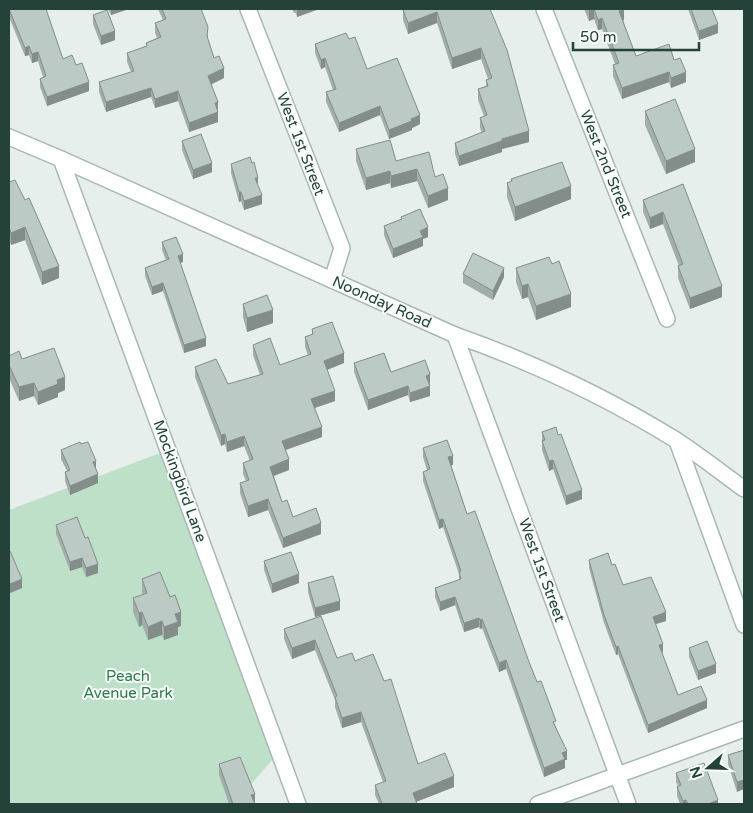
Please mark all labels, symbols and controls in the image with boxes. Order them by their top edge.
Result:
scale bar [573,20,699,52]
text: 50 m [580,28,617,46]
street label: West 1st Street [273,90,329,198]
street label: West 2nd Street [576,108,636,221]
street label: Noonday Road [330,272,434,332]
street label: Mockingbird Lane [150,417,210,545]
street label: West 1st Street [515,516,569,624]
park label: Peach Avenue Park [83,667,173,702]
north arrow [683,743,733,793]
text: N [686,764,706,780]

